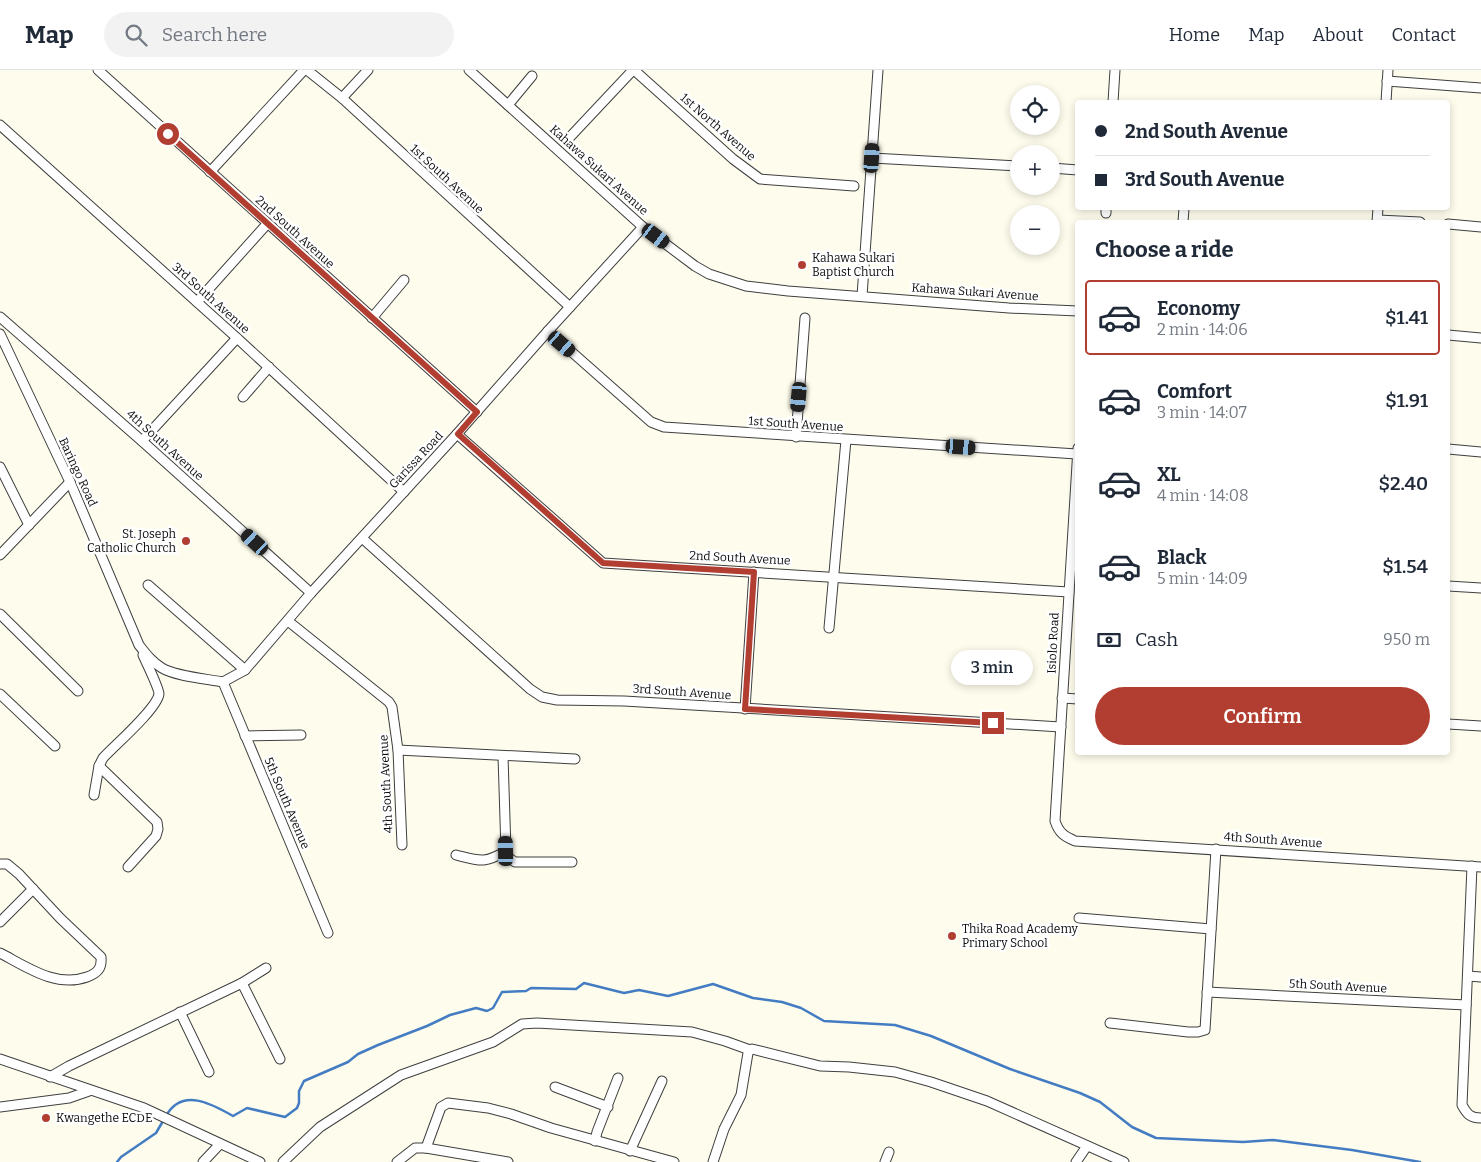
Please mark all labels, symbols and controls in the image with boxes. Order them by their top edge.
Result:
search box [104,12,454,57]
text: Map [25,21,74,49]
icon: search [122,21,150,49]
text: Search here [162,23,267,46]
text: Home [1169,24,1220,46]
text: Map [1248,24,1284,46]
text: About [1312,24,1363,46]
text: Contact [1391,24,1456,46]
map controls [1010,85,1060,255]
button: locate [1010,85,1060,135]
street label: 1st North Avenue [678,91,758,163]
text: 2nd South Avenue [1125,120,1288,143]
street label: Kahawa Sukari Avenue [547,122,651,218]
route start [157,123,179,145]
street label: 1st South Avenue [407,141,487,217]
car [863,143,880,173]
button: + [1010,145,1060,195]
text: 3rd South Avenue [1125,168,1284,191]
street label: 2nd South Avenue [253,193,337,271]
button: − [1010,205,1060,255]
car [639,221,672,251]
text: Choose a ride [1095,236,1234,263]
place label: Kahawa Sukari Baptist Church [812,251,895,279]
marker: Kahawa Sukari Baptist Church [796,259,808,271]
street label: 3rd South Avenue [170,260,252,336]
street label: Kahawa Sukari Avenue [911,281,1039,303]
icon: car [1097,295,1142,340]
text: Economy [1157,297,1240,320]
text: $1.41 [1385,306,1428,329]
text: 2 min · 14:06 [1157,320,1248,339]
car [545,328,578,360]
icon: car [1097,378,1142,423]
text: Comfort [1157,380,1232,403]
car [790,381,807,413]
text: $1.91 [1385,389,1428,412]
text: 3 min · 14:07 [1157,403,1247,422]
street label: 4th South Avenue [124,407,206,483]
street label: 1st South Avenue [748,414,844,434]
street label: Garissa Road [386,429,446,491]
street label: Baringo Road [56,435,100,509]
car [945,438,976,456]
icon: car [1097,461,1142,506]
text: XL [1157,463,1181,486]
text: $2.40 [1378,472,1428,495]
text: 4 min · 14:08 [1157,486,1249,505]
car [238,526,271,558]
place label: St. Joseph Catholic Church [87,527,177,555]
marker: St. Joseph Catholic Church [180,535,192,547]
icon: car [1097,544,1142,589]
text: Black [1157,546,1207,569]
street label: 2nd South Avenue [689,548,791,568]
text: $1.54 [1382,555,1428,578]
text: 5 min · 14:09 [1157,569,1248,588]
street label: Isiolo Road [1044,612,1062,674]
icon: cash [1095,626,1123,654]
text: Cash [1135,628,1178,651]
text: 950 m [1383,630,1430,649]
callout: 3 min [952,650,1034,686]
text: 3 min [971,658,1013,677]
street label: 3rd South Avenue [632,682,732,702]
button: Confirm [1095,687,1430,745]
route end [982,712,1004,734]
street label: 4th South Avenue [376,734,396,834]
street label: 5th South Avenue [261,755,313,851]
street label: 4th South Avenue [1223,830,1323,850]
car [498,836,513,866]
place label: Thika Road Academy Primary School [962,922,1079,950]
marker: Thika Road Academy Primary School [946,930,958,942]
street label: 5th South Avenue [1289,976,1387,996]
place label: Kwangethe ECDE [56,1111,152,1125]
marker: Kwangethe ECDE [40,1112,52,1124]

